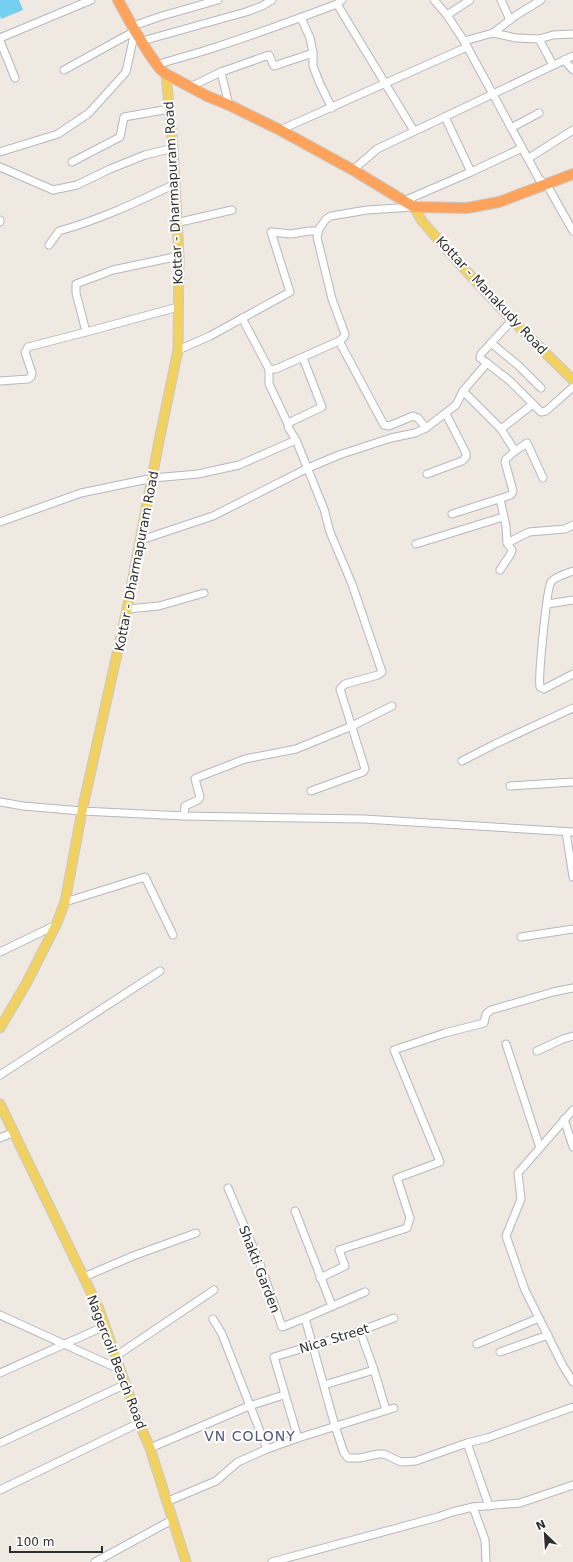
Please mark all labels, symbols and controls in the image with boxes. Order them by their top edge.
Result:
street label: Kottar - Dharmapuram Road [161,101,186,285]
street label: Kottar - Manakudy Road [433,233,550,357]
street label: Kottar - Dharmapuram Road [112,470,161,653]
street label: Shakti Garden [236,1223,283,1315]
street label: Nagercoil Beach Road [84,1293,149,1431]
street label: Nica Street [297,1321,371,1356]
district label: VN COLONY [204,1428,296,1444]
north arrow [525,1514,565,1554]
text: N [534,1518,548,1533]
scale bar [10,1528,102,1554]
text: 100 m [16,1535,54,1549]

